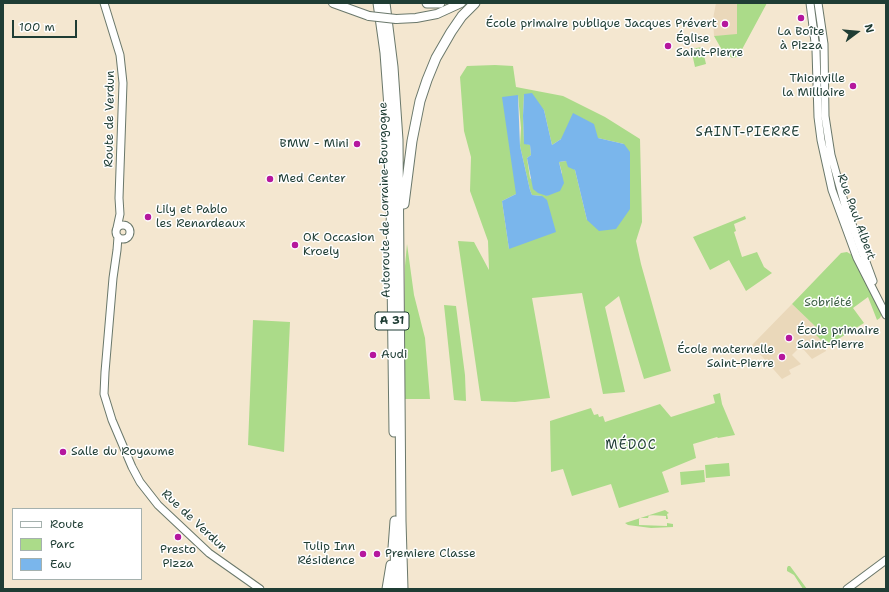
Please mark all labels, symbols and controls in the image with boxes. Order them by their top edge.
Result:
scale bar [14,12,79,38]
north arrow [837,12,877,52]
marker: La Boîte à Pizza [796,13,806,23]
place label: École primaire publique Jacques Prévert [486,17,717,31]
text: 100 m [19,19,55,35]
marker: École primaire publique Jacques Prévert [720,19,730,29]
text: N [861,22,877,35]
place label: La Boîte à Pizza [777,25,825,53]
place label: Église Saint-Pierre [676,32,743,60]
marker: Église Saint-Pierre [663,41,673,51]
street label: Route de Verdun [102,70,118,168]
place label: Thionville la Milliaire [782,72,845,100]
marker: Thionville la Milliaire [848,81,858,91]
street label: Autoroute de Lorraine-Bourgogne [376,102,394,298]
district label: SAINT-PIERRE [696,125,800,141]
place label: BMW - Mini [280,137,349,151]
marker: BMW - Mini [352,139,362,149]
place label: Med Center [278,172,346,186]
street label: Rue Paul Albert [834,172,878,262]
marker: Med Center [265,174,275,184]
place label: Lily et Pablo les Renardeaux [156,203,245,231]
marker: Lily et Pablo les Renardeaux [143,212,153,222]
place label: OK Occasion Kroely [303,231,375,259]
marker: OK Occasion Kroely [290,240,300,250]
park label: Sobriété [804,296,852,310]
road number: A 31 [375,312,409,330]
place label: École primaire Saint-Pierre [797,324,879,352]
marker: École primaire Saint-Pierre [784,333,794,343]
place label: École maternelle Saint-Pierre [677,343,774,371]
place label: Audi [381,348,407,362]
marker: Audi [368,350,378,360]
marker: École maternelle Saint-Pierre [777,352,787,362]
district label: MÉDOC [605,438,657,454]
place label: Salle du Royaume [71,445,175,459]
marker: Salle du Royaume [58,447,68,457]
street label: Rue de Verdun [158,487,230,555]
legend [12,508,142,580]
text: Route [50,516,84,532]
marker: Presto Pizza [173,532,183,542]
text: Parc [50,536,75,552]
place label: Tulip Inn Résidence [297,540,355,568]
place label: Presto Pizza [160,543,196,571]
place label: Premiere Classe [385,547,476,561]
marker: Tulip Inn Résidence [358,549,368,559]
marker: Premiere Classe [372,549,382,559]
text: Eau [50,556,71,572]

